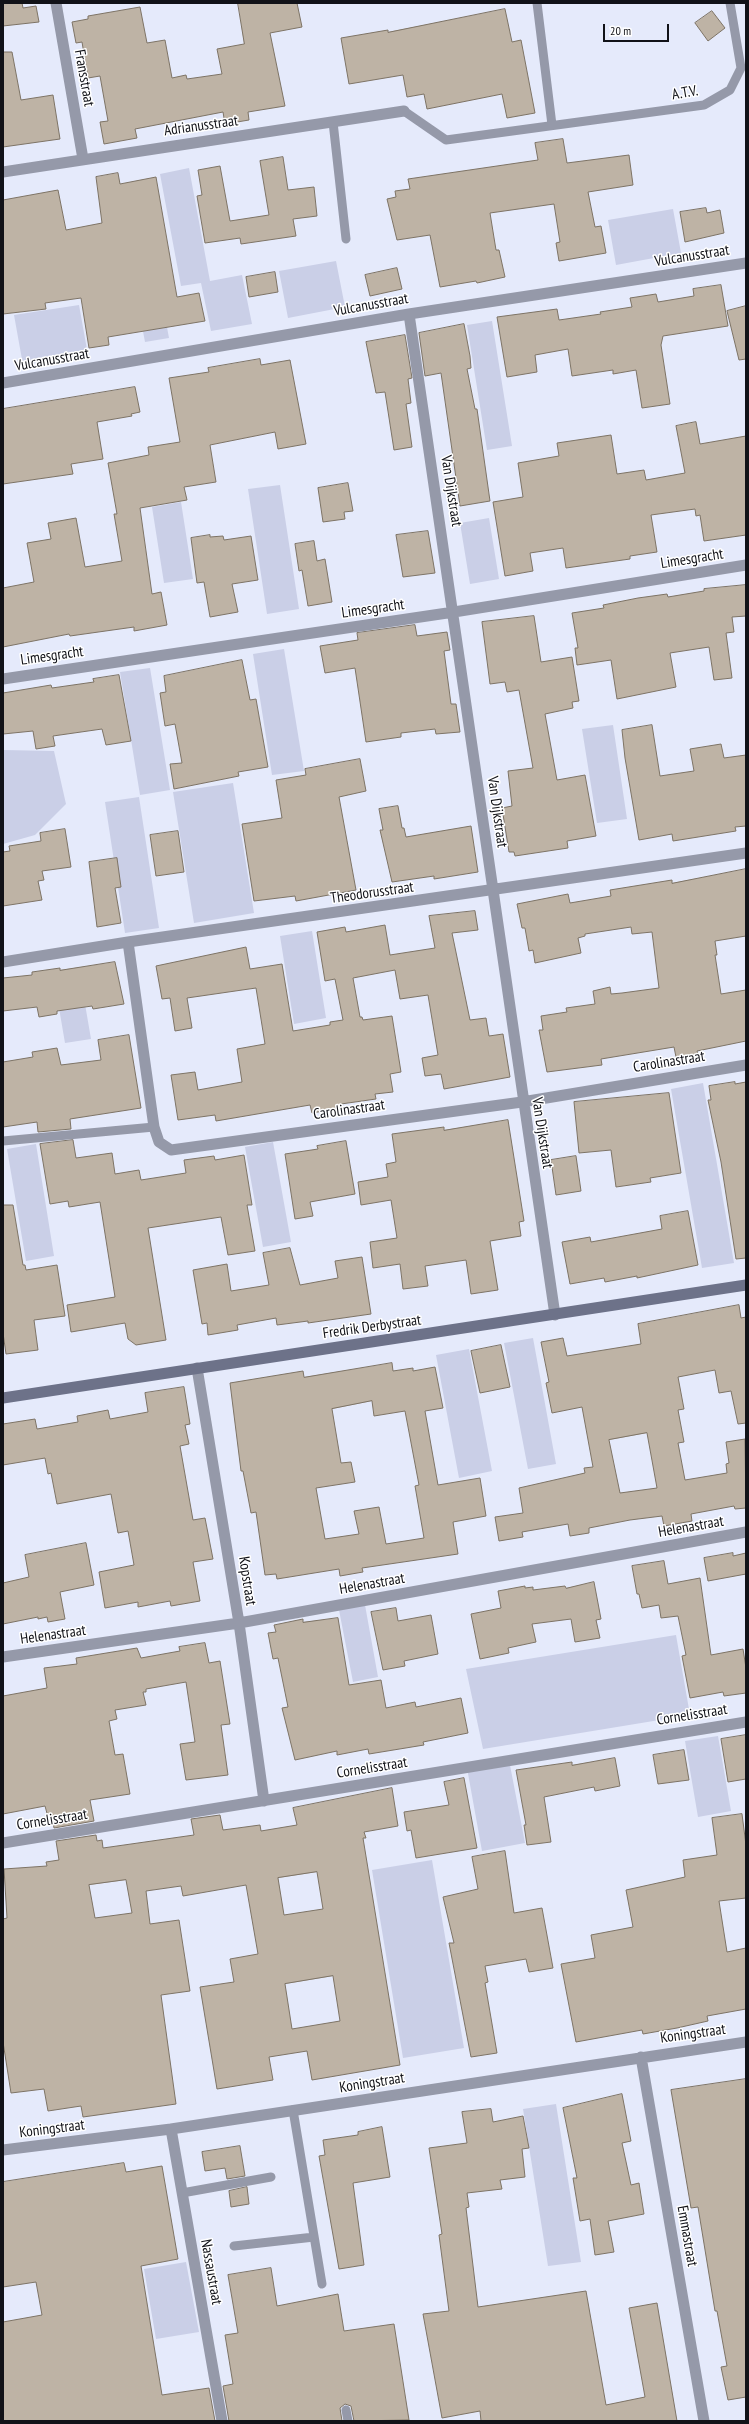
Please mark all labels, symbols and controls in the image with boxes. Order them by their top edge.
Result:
scale bar [605,16,671,42]
text: 20 m [610,23,631,38]
street label: Fransstraat [70,48,98,108]
street label: A.T.V. [671,82,699,104]
street label: Adrianusstraat [163,112,239,140]
street label: Vulcanusstraat [653,241,731,271]
street label: Vulcanusstraat [332,290,410,320]
street label: Vulcanusstraat [13,345,91,375]
street label: Van Dijkstraat [437,454,465,528]
street label: Limesgracht [659,545,725,573]
street label: Limesgracht [340,596,406,622]
street label: Limesgracht [19,643,85,669]
street label: Van Dijkstraat [483,775,511,849]
street label: Theodorusstraat [329,878,415,908]
street label: Carolinastraat [632,1047,706,1077]
street label: Carolinastraat [312,1096,386,1124]
street label: Van Dijkstraat [528,1096,556,1170]
street label: Fredrik Derbystraat [322,1311,422,1343]
street label: Helenastraat [657,1512,725,1542]
street label: Kopstraat [234,1555,260,1607]
street label: Helenastraat [338,1569,406,1599]
street label: Helenastraat [19,1621,87,1649]
street label: Cornelisstraat [655,1701,729,1729]
street label: Cornelisstraat [335,1754,409,1782]
street label: Cornelisstraat [15,1806,89,1834]
street label: Koningstraat [659,2021,727,2047]
street label: Koningstraat [338,2069,406,2097]
street label: Koningstraat [18,2116,86,2142]
street label: Emmastraat [673,2204,701,2268]
street label: Nassaustraat [196,2238,226,2306]

